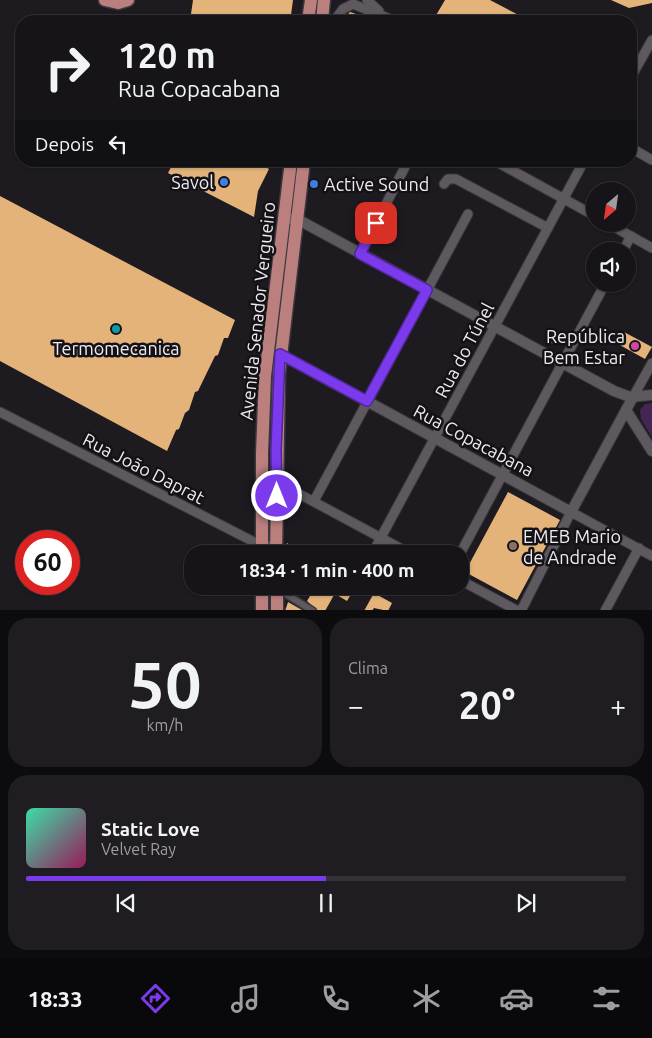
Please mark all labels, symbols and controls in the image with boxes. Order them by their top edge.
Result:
icon: right [35,35,100,100]
text: 120 m [118,35,216,75]
text: Rua Copacabana [118,76,281,101]
icon: left [104,130,132,158]
text: Depois [35,133,94,155]
place label: Savol [171,172,214,192]
place label: Active Sound [324,174,429,194]
marker: Savol [218,176,230,188]
marker: Active Sound [308,178,320,190]
north arrow [586,182,636,232]
map controls [586,182,636,292]
street label: Avenida Senador Vergueiro [236,201,278,421]
pin [355,202,397,244]
icon: arrive [362,209,390,237]
button: sound [586,242,636,292]
street label: Rua do Túnel [431,299,498,401]
marker: Termomecanica [110,323,122,335]
place label: República Bem Estar [543,326,625,367]
place label: Termomecanica [52,338,180,358]
marker: República Bem Estar [629,340,641,352]
street label: Rua Copacabana [411,400,537,480]
street label: Rua João Daprat [80,429,208,507]
position arrow [250,469,302,521]
place label: EMEB Mario de Andrade [523,526,621,567]
speed limit sign: 60 [15,530,80,595]
marker: EMEB Mario de Andrade [507,540,519,552]
text: 18:34 · 1 min · 400 m [239,559,414,581]
text: 50 [128,647,202,720]
text: Clima [348,659,388,677]
text: 20° [459,684,515,726]
text: − [348,690,364,721]
text: + [610,690,626,721]
text: km/h [147,716,183,734]
text: Static Love [101,818,200,840]
text: Velvet Ray [101,840,176,858]
icon: previous [112,889,140,917]
icon: pause [312,889,340,917]
icon: next [512,889,540,917]
icon: directions [138,981,173,1016]
icon: music [228,981,263,1016]
icon: phone [318,981,353,1016]
icon: climate [409,981,444,1016]
icon: car [499,981,534,1016]
icon: filters [589,981,624,1016]
text: 18:33 [28,986,83,1011]

